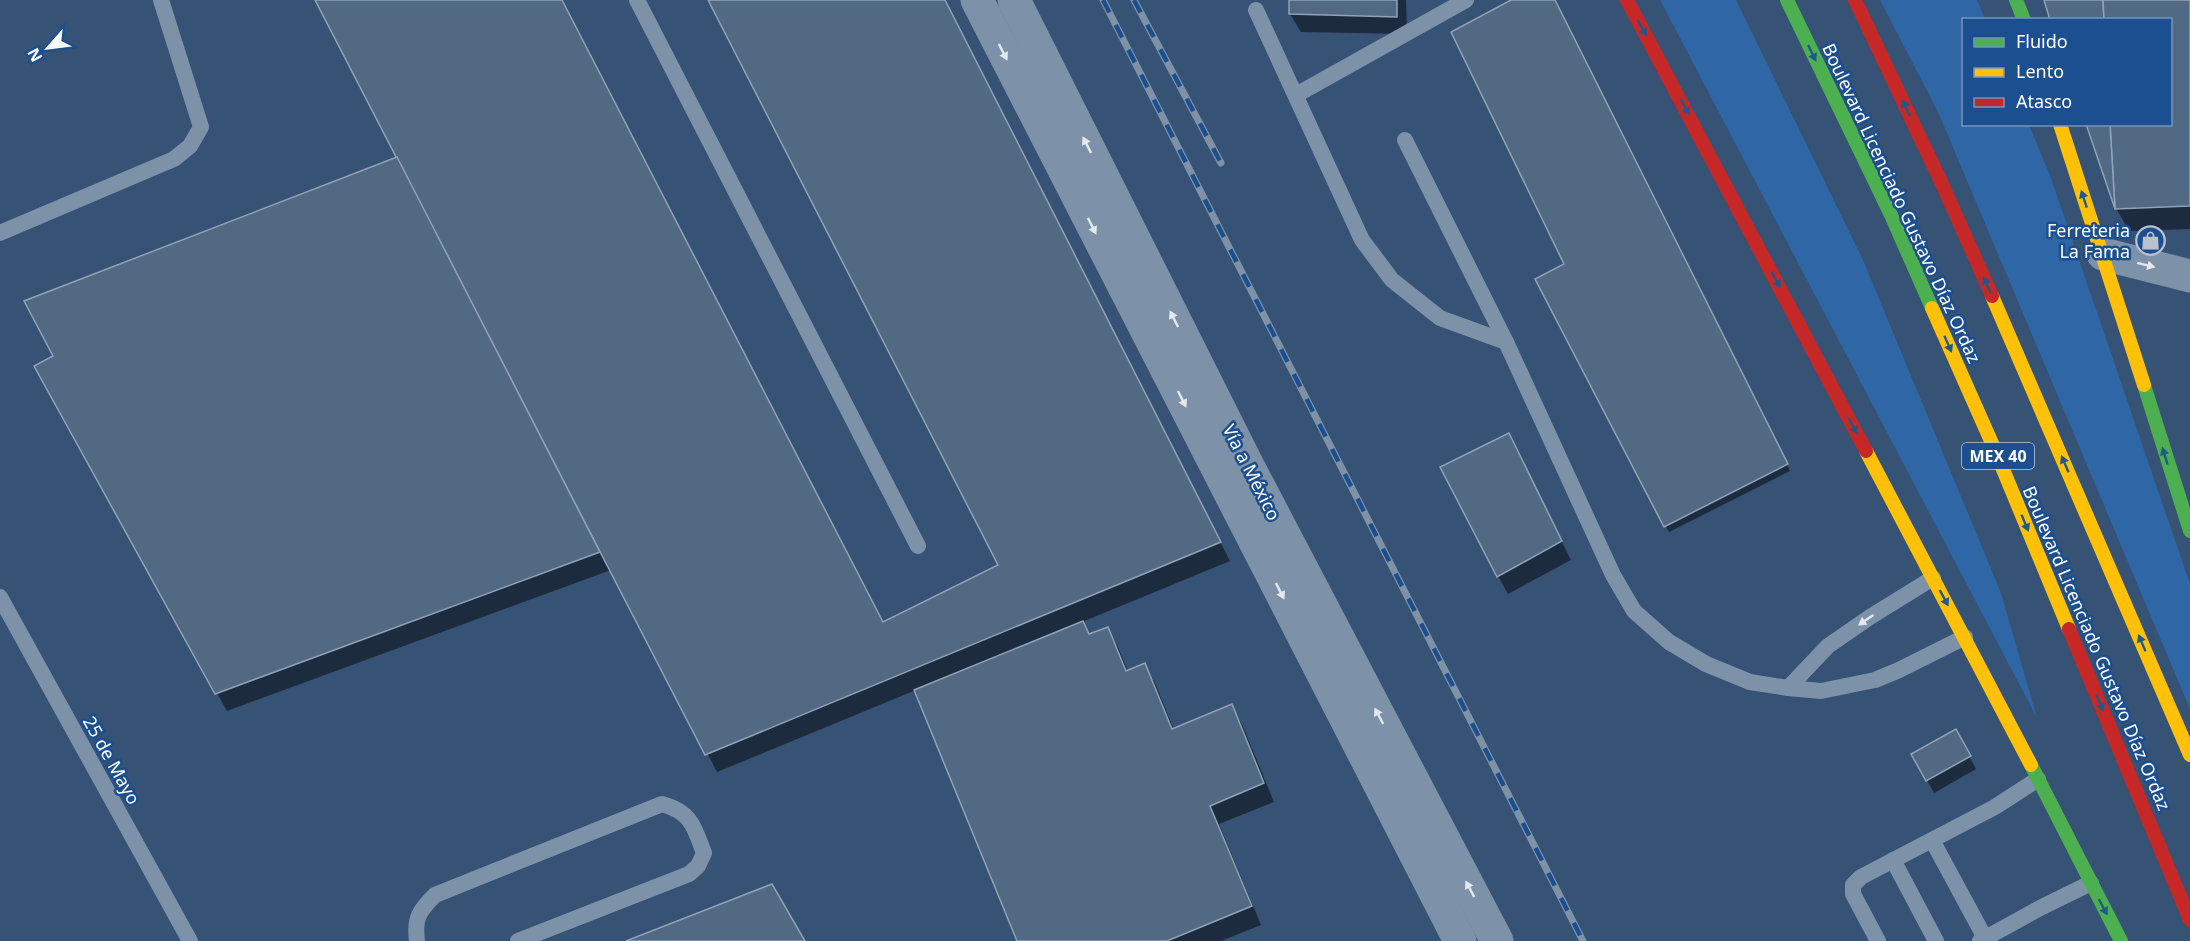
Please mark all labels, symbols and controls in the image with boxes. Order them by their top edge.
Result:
north arrow [18,18,78,78]
legend [1962,18,2172,126]
one-way arrow [1637,20,1647,37]
text: Fluido [2016,29,2068,53]
street label: Boulevard Licenciado Gustavo Díaz Ordaz [1817,39,1987,367]
one-way arrow [998,43,1008,61]
text: N [22,44,48,66]
one-way arrow [1808,44,1817,61]
text: Lento [2016,59,2064,83]
text: Atasco [2016,89,2072,113]
one-way arrow [1680,99,1690,116]
one-way arrow [1901,99,1910,116]
one-way arrow [1082,136,1092,153]
one-way arrow [2079,190,2089,208]
one-way arrow [1088,217,1097,234]
place label: Ferreteria La Fama [2047,218,2130,263]
shop icon: Ferreteria La Fama [2135,224,2167,256]
one-way arrow [2137,261,2156,271]
one-way arrow [1771,271,1781,288]
one-way arrow [1982,276,1991,294]
one-way arrow [1170,311,1179,328]
one-way arrow [1943,335,1952,352]
one-way arrow [1176,390,1186,408]
one-way arrow [1848,418,1858,435]
street label: Vía a México [1218,420,1286,524]
road number: MEX 40 [1962,443,2034,469]
one-way arrow [2160,447,2169,465]
one-way arrow [2060,454,2070,472]
street label: Boulevard Licenciado Gustavo Díaz Ordaz [2018,482,2176,814]
one-way arrow [2020,514,2030,532]
one-way arrow [1275,583,1285,600]
one-way arrow [1939,590,1949,607]
one-way arrow [1858,614,1874,625]
one-way arrow [2137,634,2146,652]
one-way arrow [2095,694,2105,712]
one-way arrow [1374,708,1384,725]
street label: 25 de Mayo [78,711,146,809]
one-way arrow [1465,880,1475,897]
one-way arrow [2098,898,2108,915]

